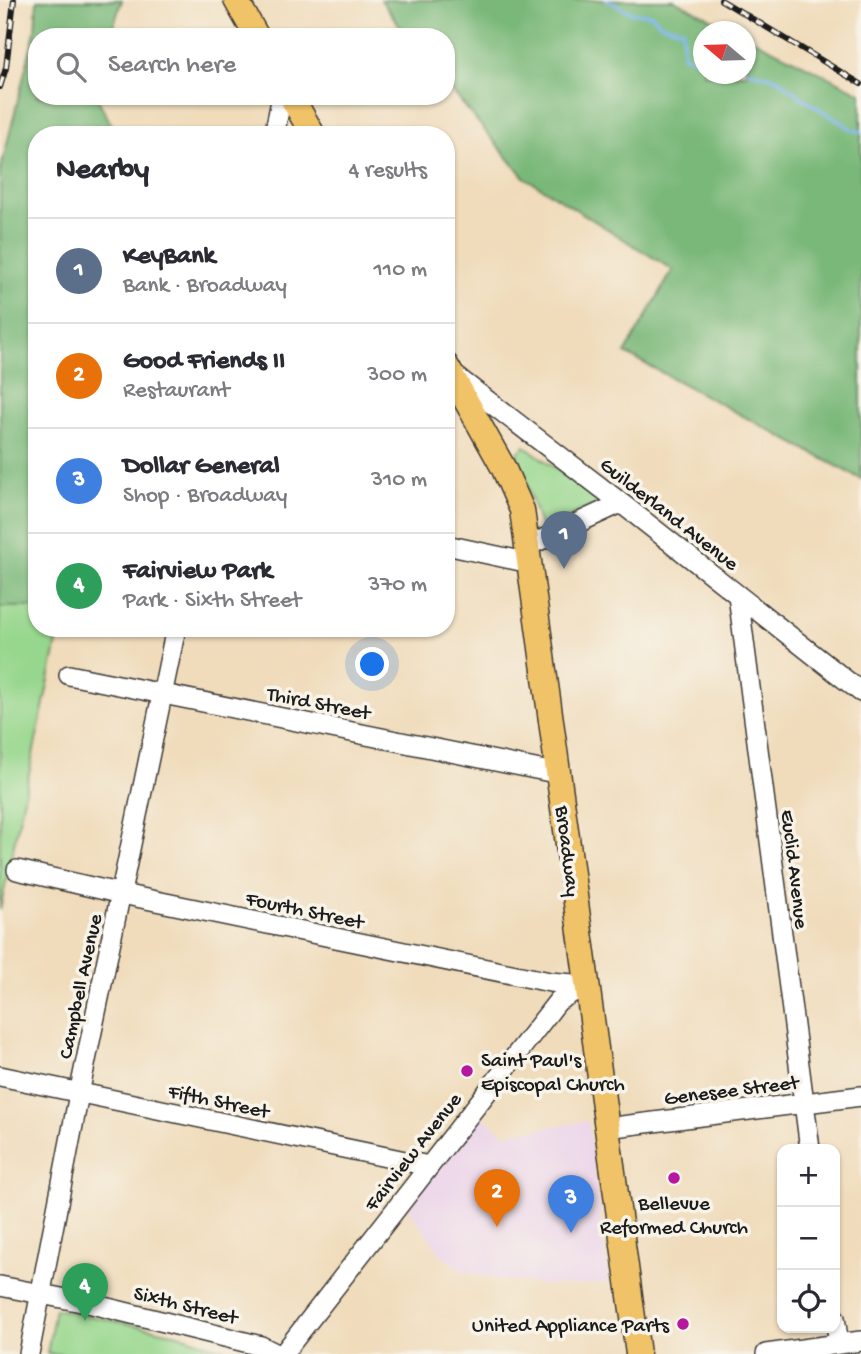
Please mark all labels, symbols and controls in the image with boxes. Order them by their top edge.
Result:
north arrow [693,21,756,84]
search box [28,28,455,105]
icon: search [52,48,90,86]
text: Search here [108,51,236,82]
text: Nearby [56,154,149,189]
text: 4 results [348,158,427,185]
text: KeyBank [123,242,215,273]
text: 1 [74,257,84,284]
text: 110 m [374,257,427,284]
text: Bank · Broadway [123,273,287,300]
text: Good Friends II [123,347,285,378]
text: 2 [73,362,85,389]
text: 300 m [367,362,427,389]
text: Restaurant [123,378,230,405]
text: Dollar General [123,452,280,483]
street label: Guilderland Avenue [593,454,743,579]
text: 3 [73,467,85,494]
text: 310 m [371,467,427,494]
text: Shop · Broadway [123,483,287,510]
pin: 1 [541,511,587,569]
text: Fairview Park [123,557,272,588]
text: 4 [74,572,84,599]
text: 370 m [368,572,427,599]
text: Park · Sixth Street [123,588,301,615]
your location [355,647,389,681]
street label: Third Street [264,683,374,728]
street label: Broadway [547,804,583,898]
street label: Euclid Avenue [773,809,812,931]
street label: Fourth Street [242,888,368,938]
street label: Campbell Avenue [55,911,110,1062]
place label: Saint Paul's Episcopal Church [481,1050,625,1099]
marker: Saint Paul's Episcopal Church [459,1063,475,1079]
street label: Genesee Street [663,1072,802,1113]
street label: Fifth Street [165,1080,273,1127]
street label: Fairview Avenue [360,1088,469,1218]
map controls [777,1144,840,1333]
button: + [777,1144,840,1207]
pin: 2 [474,1169,520,1227]
marker: Bellevue Reformed Church [666,1170,682,1186]
pin: 3 [548,1175,594,1233]
place label: Bellevue Reformed Church [600,1193,748,1242]
button: − [777,1207,840,1270]
pin: 4 [62,1263,108,1321]
button: locate [777,1270,840,1333]
street label: Sixth Street [131,1282,242,1333]
place label: United Appliance Parts [472,1315,670,1340]
marker: United Appliance Parts [675,1316,691,1332]

